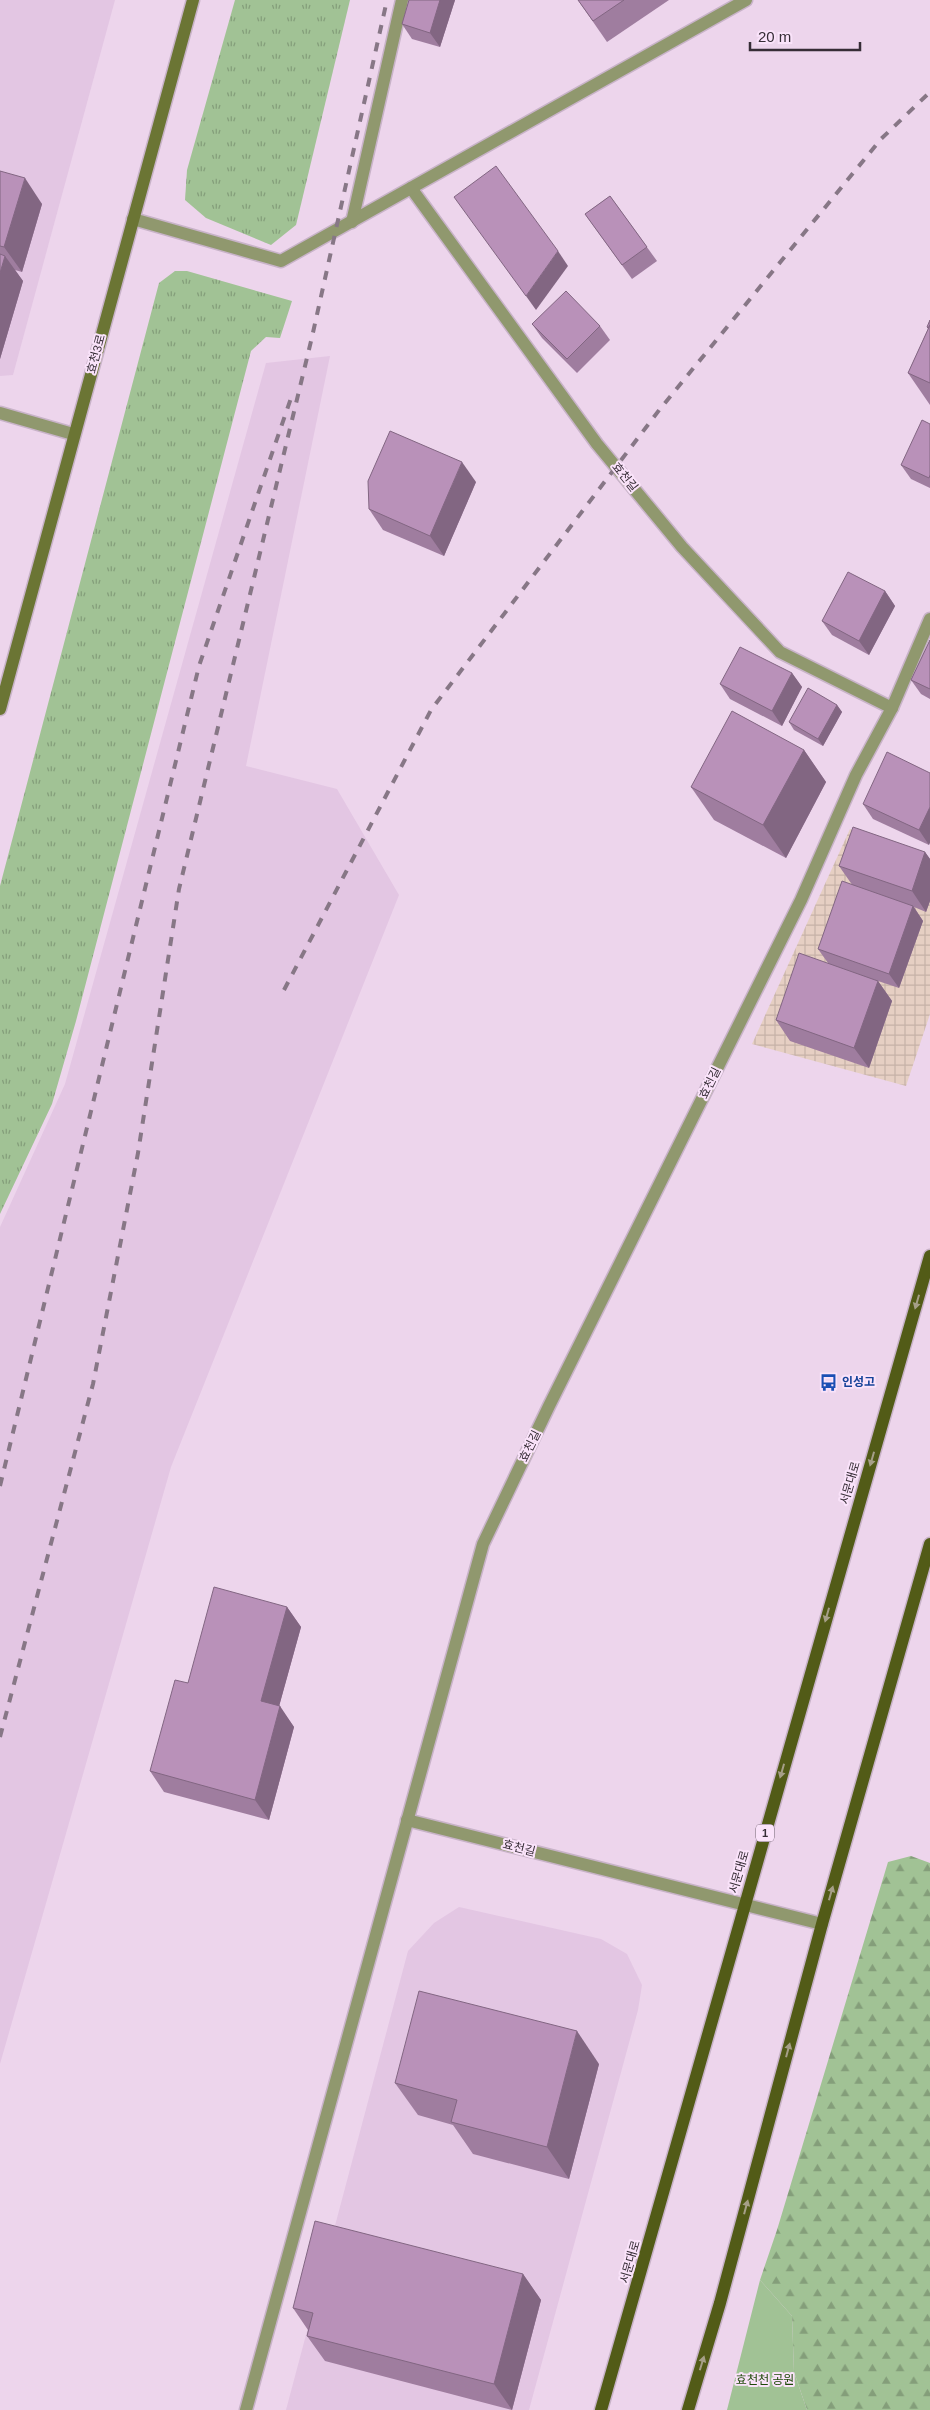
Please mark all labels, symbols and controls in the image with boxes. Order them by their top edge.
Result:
scale bar [750,20,860,52]
text: 20 m [758,28,791,45]
street label: 효천3로 [84,333,108,375]
street label: 효천길 [609,460,641,494]
street label: 효천길 [696,1065,724,1101]
one-way arrow [912,1295,920,1310]
bus stop icon: 인성고 [818,1372,838,1392]
place label: 인성고 [842,1375,875,1389]
street label: 효천길 [516,1428,544,1464]
one-way arrow [867,1451,875,1466]
street label: 서문대로 [837,1460,863,1506]
one-way arrow [822,1607,830,1622]
one-way arrow [778,1764,786,1779]
road number: 1 [756,1825,774,1842]
street label: 효천길 [501,1837,537,1859]
street label: 서문대로 [726,1849,752,1895]
one-way arrow [828,1886,836,1901]
one-way arrow [785,2042,793,2057]
one-way arrow [742,2199,750,2214]
street label: 서문대로 [617,2239,643,2285]
one-way arrow [698,2356,706,2371]
park label: 효천천 공원 [736,2373,794,2387]

